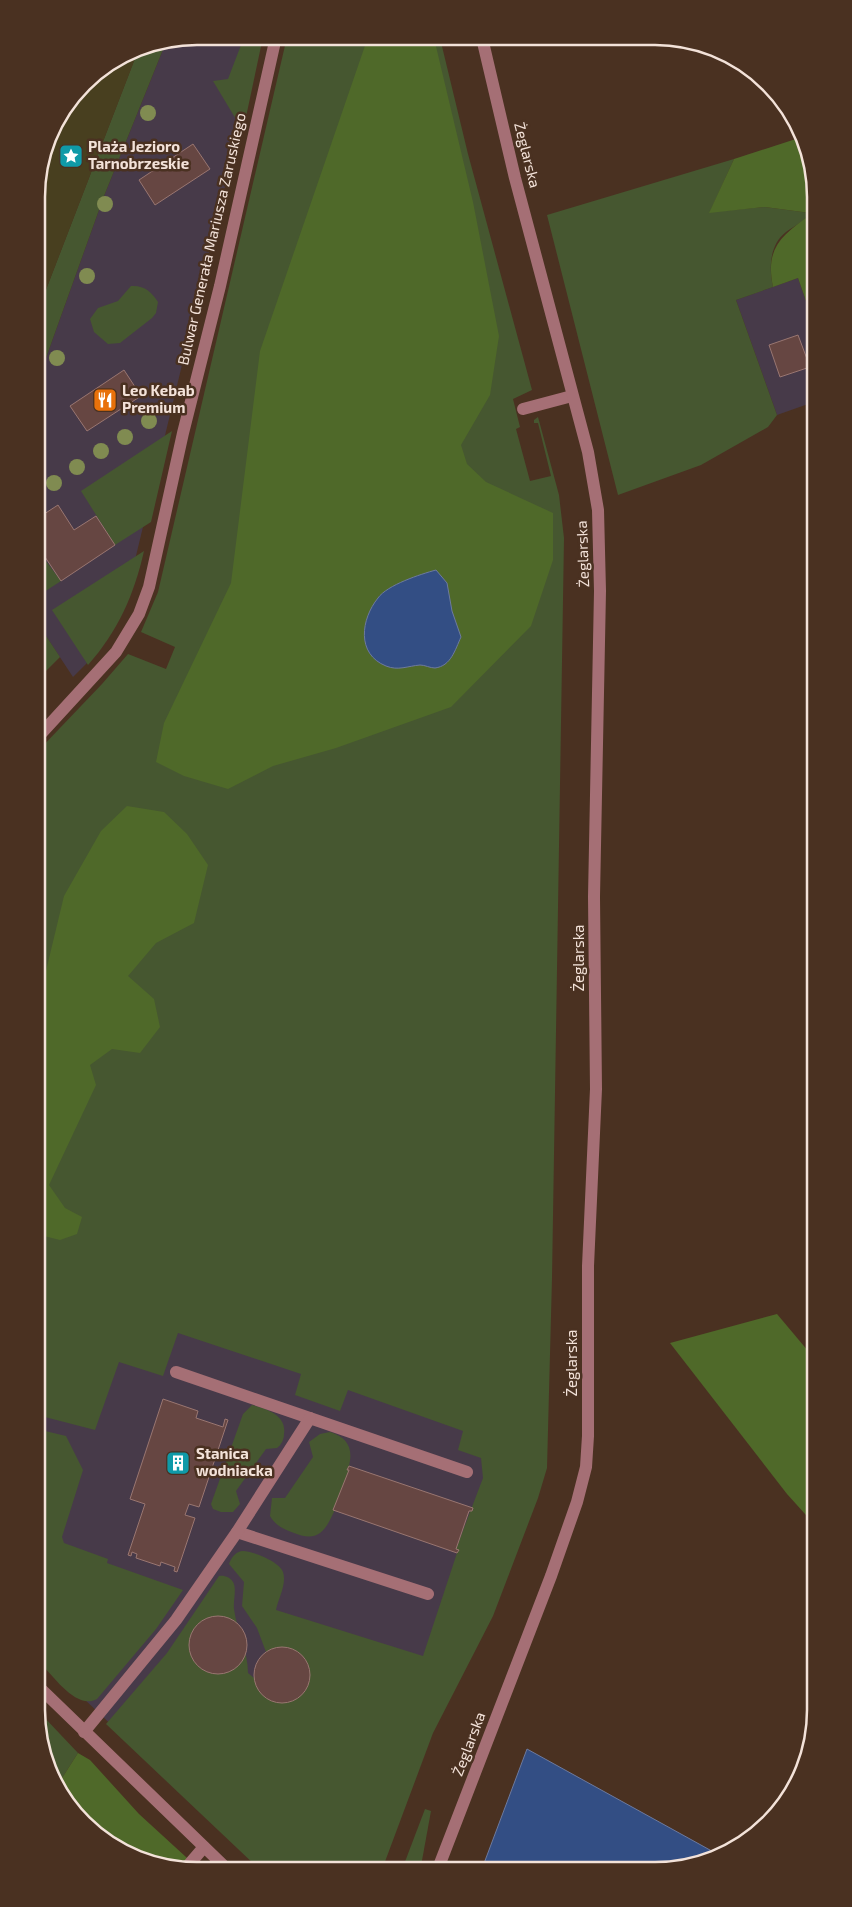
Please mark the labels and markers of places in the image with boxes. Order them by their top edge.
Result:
place label: Plaża Jezioro Tarnobrzeskie [88,137,189,172]
place icon: Plaża Jezioro Tarnobrzeskie [58,143,84,169]
place label: Leo Kebab Premium [122,381,195,416]
restaurant icon: Leo Kebab Premium [92,387,118,413]
place label: Stanica wodniacka [196,1444,273,1479]
building icon: Stanica wodniacka [165,1450,191,1476]

